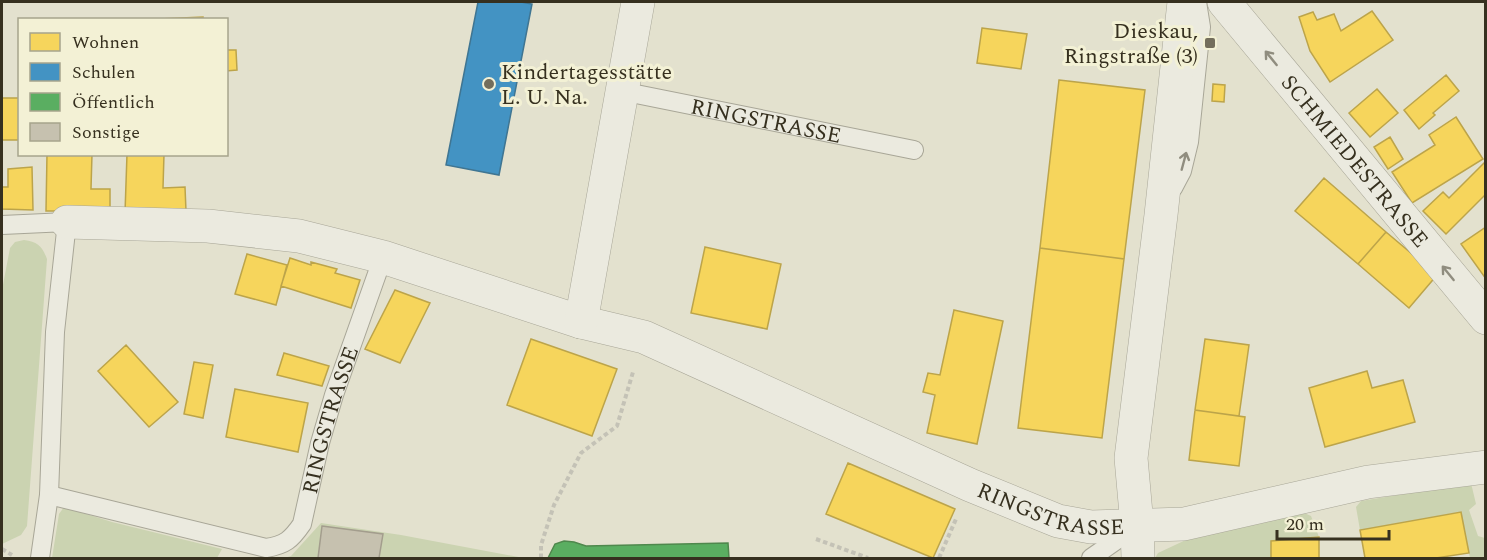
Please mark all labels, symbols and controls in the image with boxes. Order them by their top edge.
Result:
place label: Dieskau, Ringstraße (3) [1064,15,1198,73]
legend [18,18,228,156]
text: Wohnen [72,29,139,56]
marker: Dieskau, Ringstraße (3) [1203,36,1217,50]
one-way arrow [1264,51,1278,66]
place label: Kindertagesstätte L. U. Na. [501,56,672,114]
text: Schulen [72,59,136,86]
street label: SCHMIEDESTRASSE [1273,68,1436,255]
marker: Kindertagesstätte L. U. Na. [482,77,496,91]
text: Öffentlich [72,89,155,116]
street label: RINGSTRASSE [688,90,844,153]
text: Sonstige [72,119,140,146]
one-way arrow [1179,152,1190,171]
one-way arrow [1442,265,1455,281]
street label: RINGSTRASSE [294,342,368,498]
street label: RINGSTRASSE [972,475,1125,545]
scale bar [1277,503,1390,541]
text: 20 m [1286,511,1324,538]

